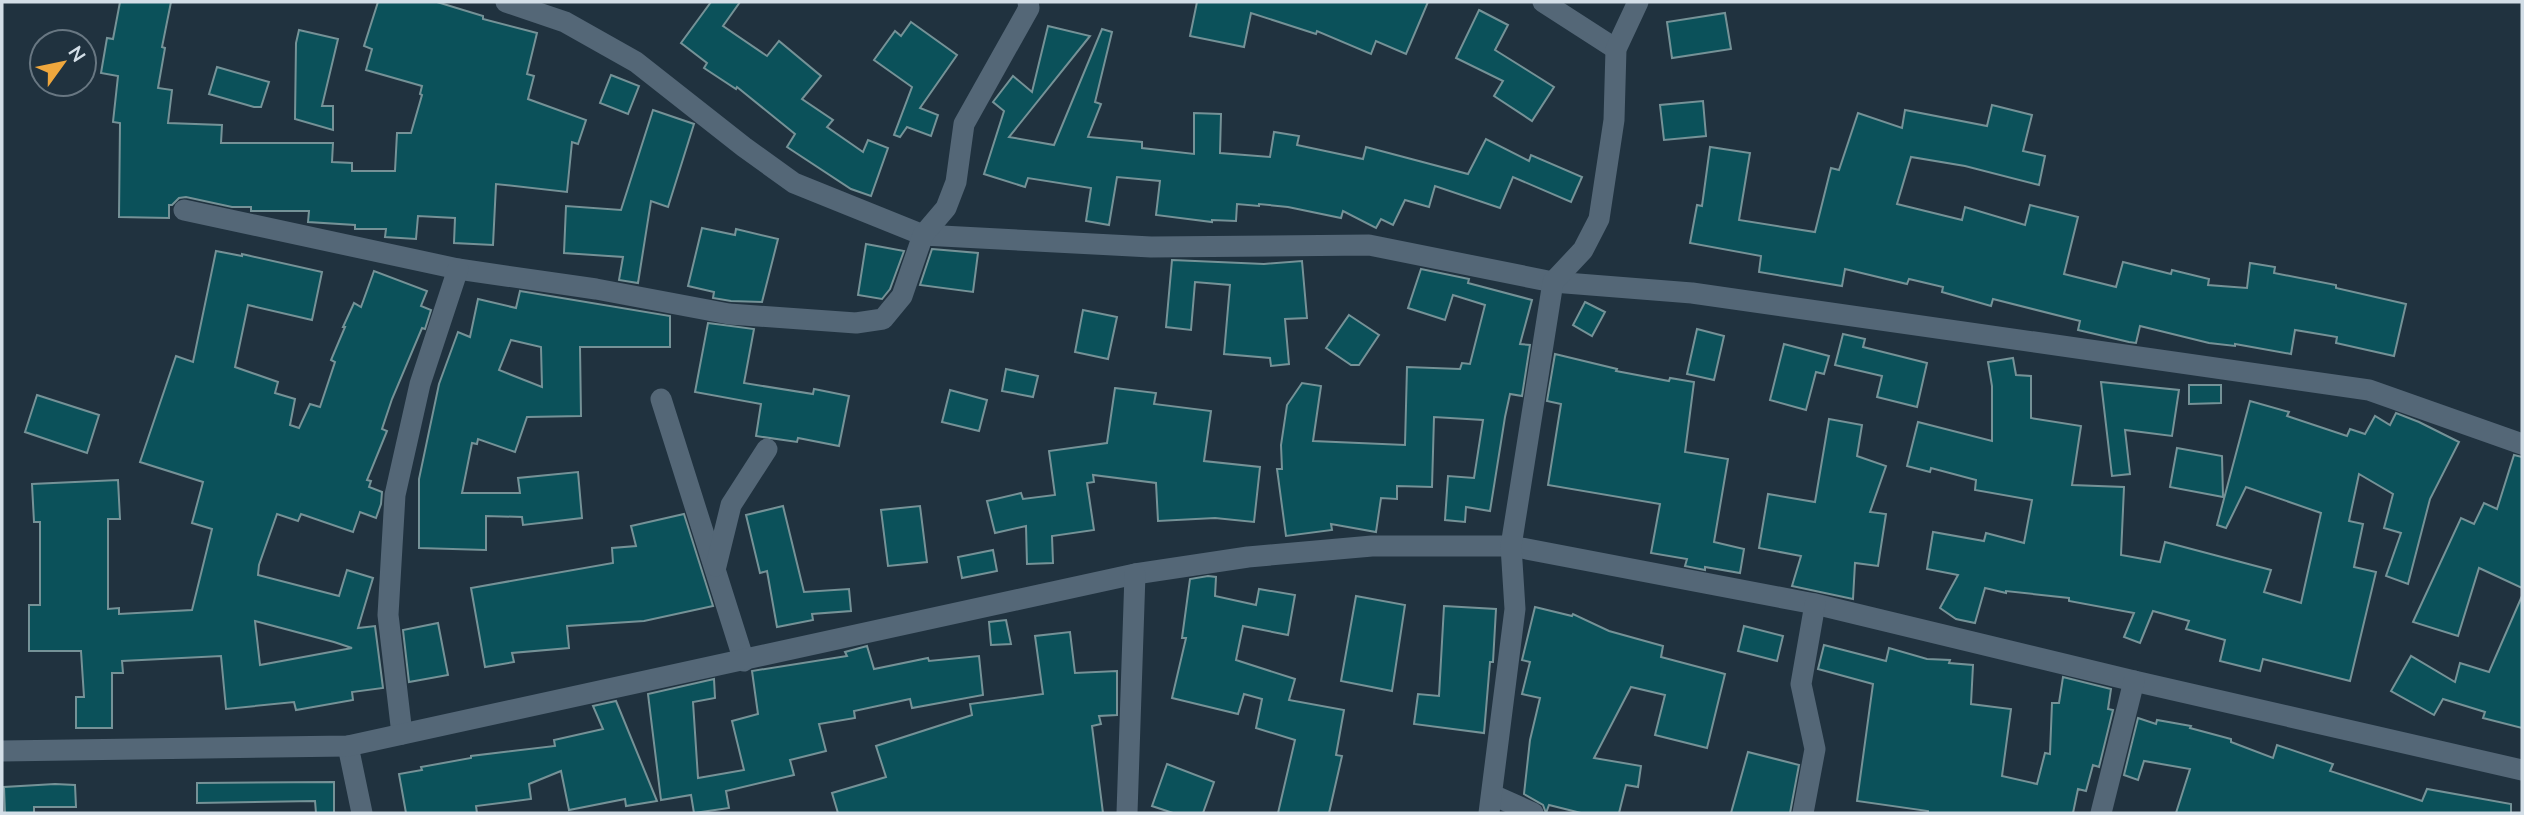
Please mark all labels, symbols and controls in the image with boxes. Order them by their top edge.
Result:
north arrow [28,28,98,98]
text: N [63,41,91,66]

